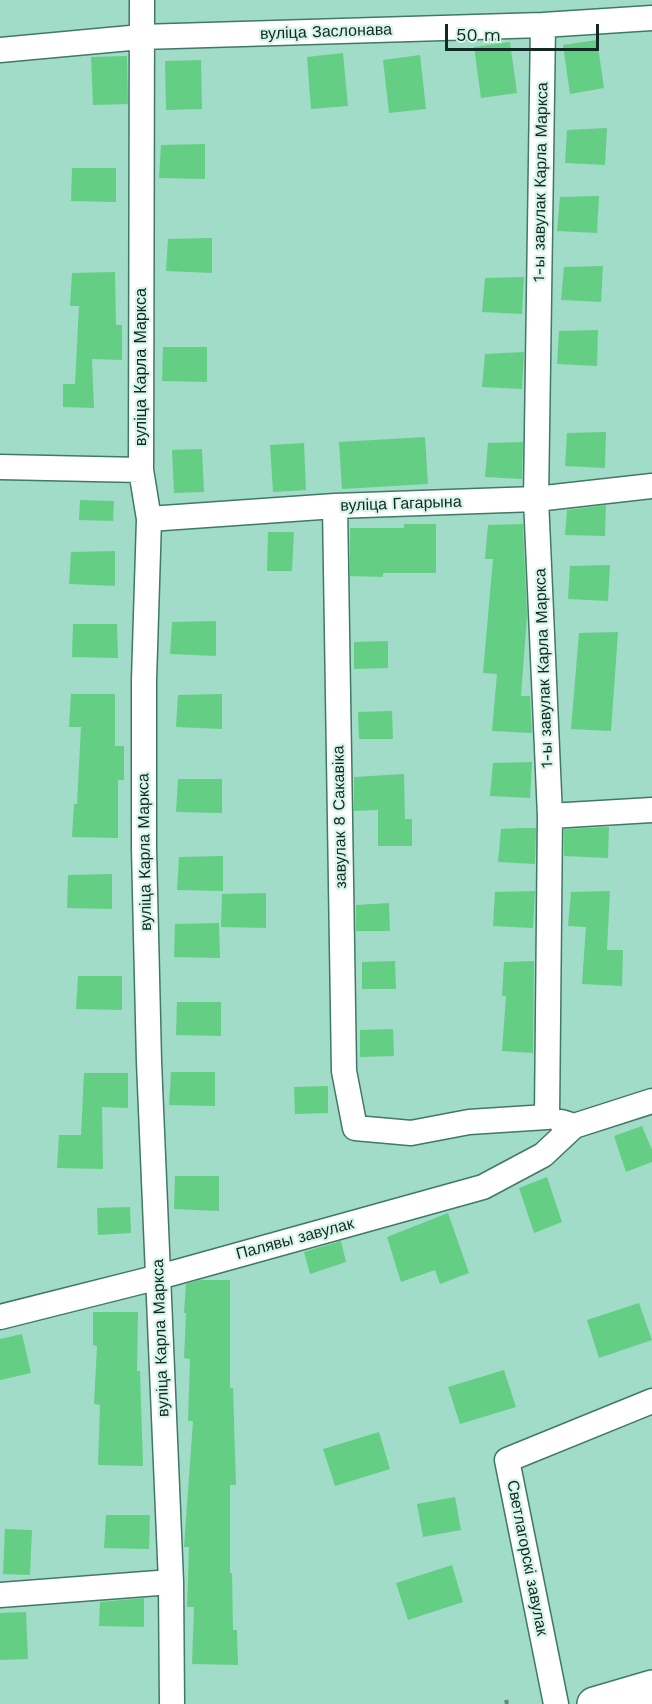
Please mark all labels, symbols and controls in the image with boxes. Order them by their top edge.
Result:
scale bar [448,12,602,50]
street label: вуліца Заслонава [260,20,392,44]
text: 50 m [456,24,501,45]
street label: 1-ы завулак Карла Маркса [530,82,552,282]
street label: вуліца Карла Маркса [131,288,151,446]
street label: вуліца Гагарына [340,492,462,516]
street label: 1-ы завулак Карла Маркса [531,568,557,768]
street label: завулак 8 Сакавіка [329,745,351,889]
street label: вуліца Карла Маркса [134,773,156,931]
street label: Палявы завулак [234,1214,356,1264]
street label: вуліца Карла Маркса [149,1259,173,1417]
street label: Светлагорскі завулак [503,1479,551,1637]

